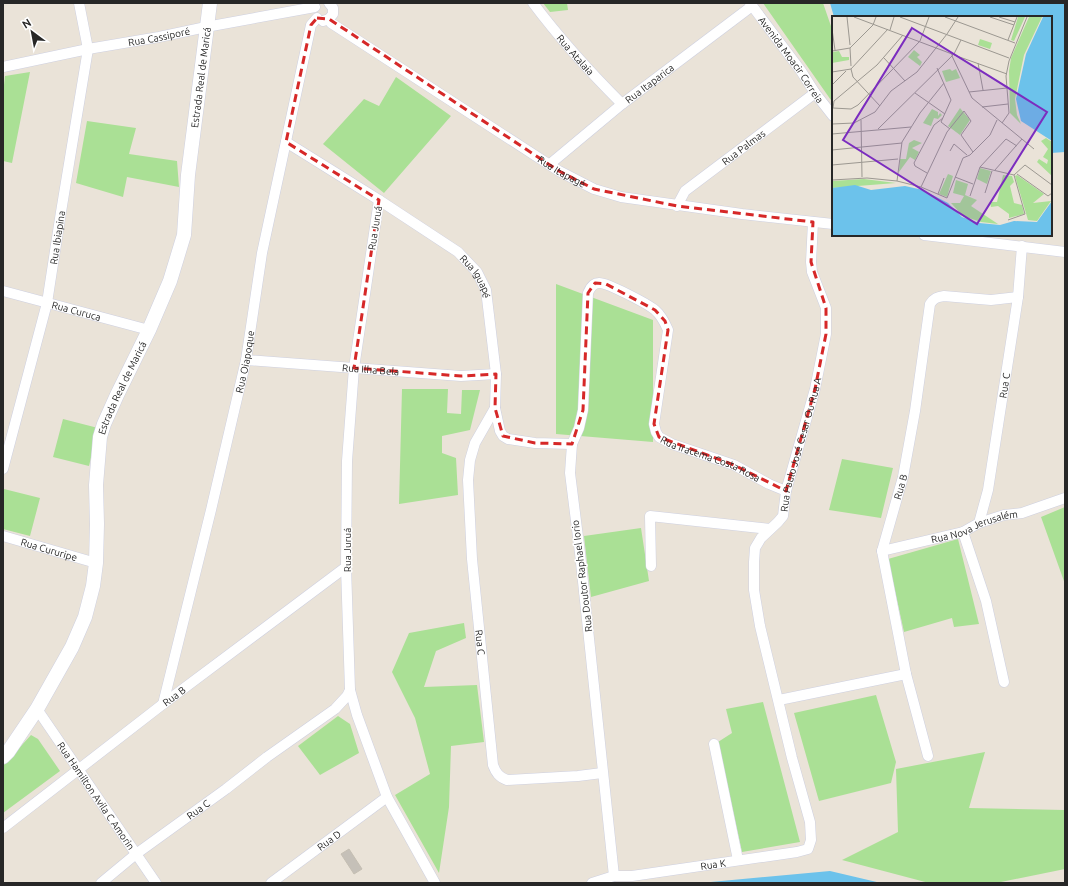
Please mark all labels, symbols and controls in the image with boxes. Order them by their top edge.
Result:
north arrow [12,12,52,52]
street label: Avenida Moacir Correia [756,14,826,105]
text: N [20,16,33,31]
inset map [832,16,1052,236]
street label: Rua Cassiporé [127,25,191,48]
street label: Estrada Real de Maricá [189,26,212,128]
street label: Rua Atalaia [555,32,596,77]
street label: Rua Itaparica [623,62,676,105]
street label: Rua Palmas [720,127,767,167]
street label: Rua Itapagé [536,153,588,189]
street label: Rua Juruá [366,205,384,251]
street label: Rua Ibiapina [47,210,67,265]
street label: Rua Iguapé [458,252,492,299]
street label: Rua Curuca [51,299,102,322]
street label: Rua Oiapoque [233,330,256,394]
street label: Estrada Real de Maricá [96,340,148,436]
street label: Rua Ilha Bela [342,362,400,377]
street label: Rua C [997,372,1012,399]
street label: Rua Paulo José Cesar Ou Rua A [778,376,823,512]
street label: Rua Iracema Costa Rosa [659,433,762,484]
street label: Rua B [891,473,909,501]
street label: Rua Nova Jerusalém [930,508,1018,545]
street label: Rua Doutor Raphael Iorio [570,519,594,633]
street label: Rua Juruá [342,528,353,572]
street label: Rua Cururipe [20,536,79,563]
street label: Rua C [474,629,487,656]
street label: Rua B [160,684,187,708]
street label: Rua Hamilton Avila C Amorin [56,740,137,852]
street label: Rua C [184,797,212,821]
street label: Rua D [315,828,343,852]
street label: Rua K [700,857,726,871]

